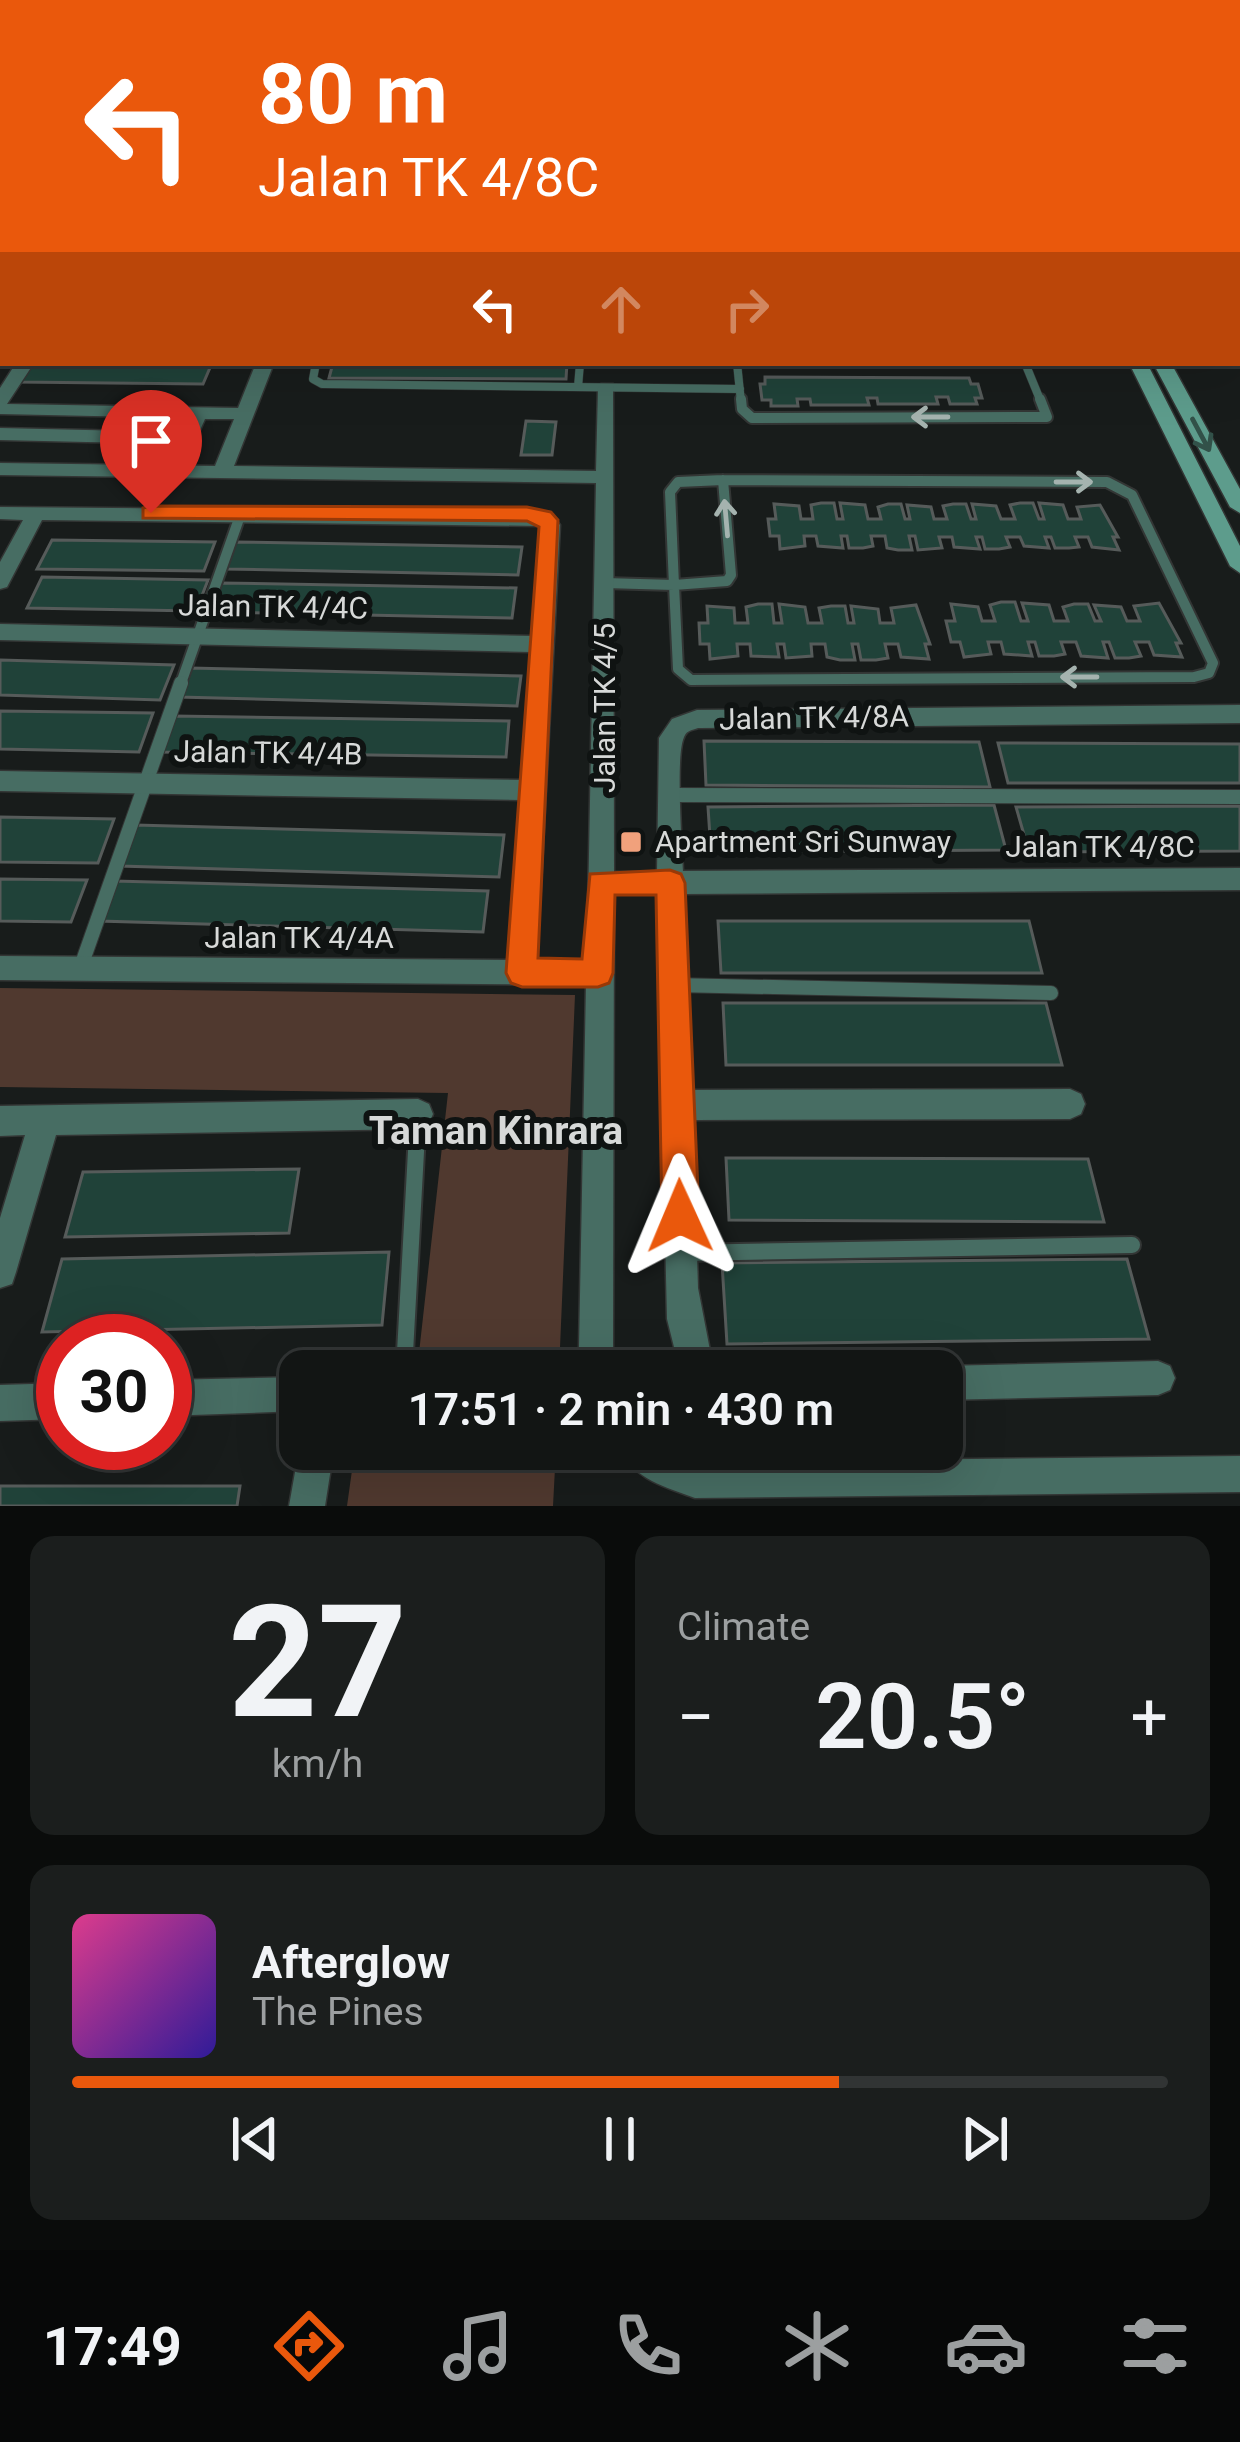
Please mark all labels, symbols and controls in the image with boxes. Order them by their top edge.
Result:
text: 80 m [258,45,448,144]
icon: left [60,48,216,204]
text: Jalan TK 4/8C [258,146,599,209]
icon: left [462,276,528,342]
icon: ahead [588,276,654,342]
icon: right [714,276,780,342]
pin [100,390,202,513]
one-way arrow [911,406,950,429]
icon: arrive [118,408,184,474]
one-way arrow [1190,417,1213,452]
one-way arrow [1054,471,1093,493]
one-way arrow [714,500,737,539]
street label: Jalan TK 4/4C [178,587,368,626]
street label: Jalan TK 4/5 [587,623,622,793]
one-way arrow [1060,666,1099,689]
street label: Jalan TK 4/8A [719,698,910,737]
street label: Jalan TK 4/4B [173,733,363,772]
place label: Apartment Sri Sunway [655,824,951,859]
marker: Apartment Sri Sunway [618,829,644,855]
street label: Jalan TK 4/8C [1005,829,1195,864]
street label: Jalan TK 4/4A [204,920,394,955]
district label: Taman Kinrara [369,1108,623,1154]
position arrow [617,1153,743,1279]
speed limit sign: 30 [36,1314,192,1470]
text: 17:51 · 2 min · 430 m [408,1383,834,1436]
text: 27 [228,1571,407,1754]
text: Climate [677,1604,810,1650]
text: 20.5° [815,1665,1030,1770]
text: − [677,1679,715,1756]
text: + [1131,1679,1168,1756]
text: km/h [272,1741,363,1787]
text: Afterglow [252,1936,450,1989]
text: The Pines [252,1989,424,2035]
icon: previous [222,2106,288,2172]
icon: pause [587,2106,653,2172]
icon: next [952,2106,1018,2172]
icon: directions [267,2304,351,2388]
icon: music [436,2304,520,2388]
icon: phone [606,2304,690,2388]
icon: climate [775,2304,859,2388]
icon: car [944,2304,1028,2388]
icon: filters [1113,2304,1197,2388]
text: 17:49 [43,2315,182,2378]

